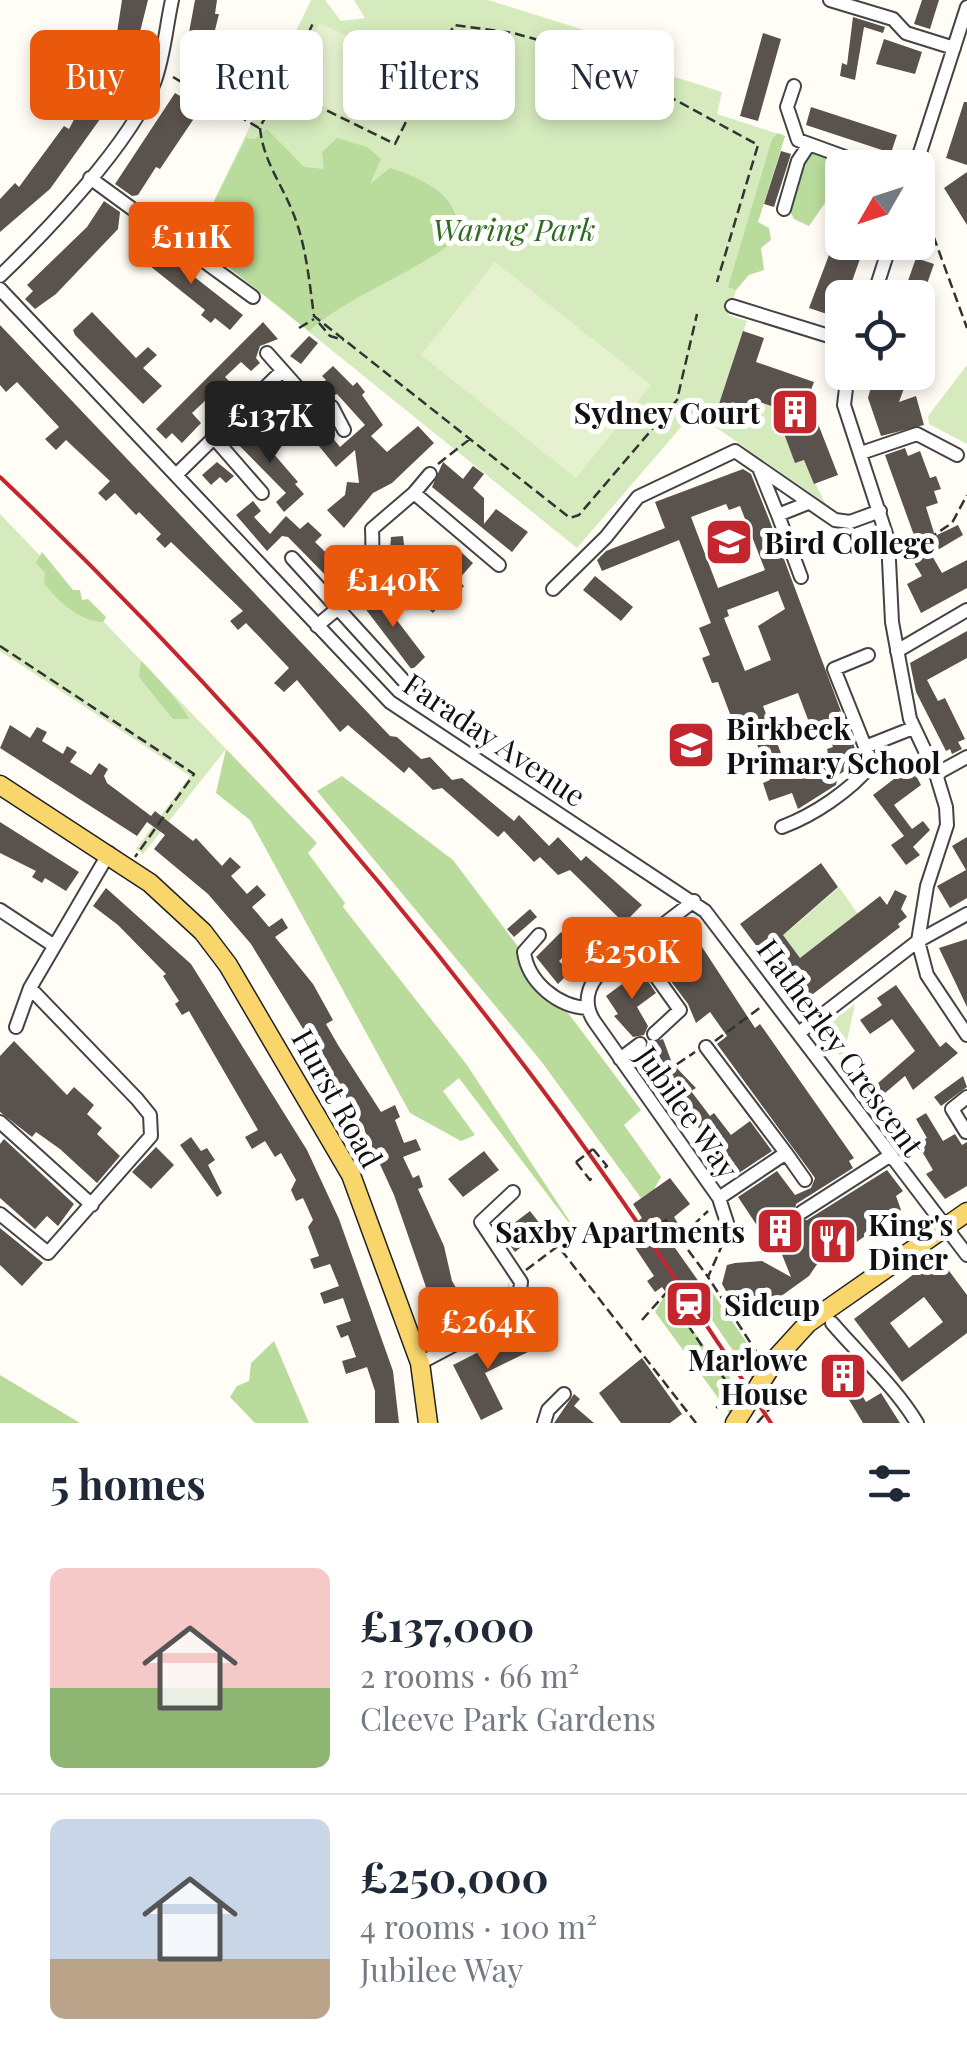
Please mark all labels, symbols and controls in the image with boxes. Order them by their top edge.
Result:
chip: Buy [30,30,160,120]
chip: Rent [180,30,323,120]
chip: Filters [343,30,515,120]
chip: New [535,30,674,120]
north arrow [825,150,935,260]
map controls [825,150,935,390]
pin: £111K [121,202,261,287]
park label: Waring Park [433,209,595,249]
text: £111K [151,213,231,256]
button: locate [825,280,935,390]
pin: £137K [200,381,340,466]
building icon: Sydney Court [769,386,821,438]
text: £137K [227,392,313,435]
place label: Sydney Court [574,392,760,432]
school or university icon: Bird College [703,516,755,568]
place label: Bird College [764,522,935,562]
pin: £140K [323,545,463,630]
text: £140K [346,556,440,599]
street label: Faraday Avenue [396,663,594,815]
place label: Birkbeck Primary School [726,708,941,782]
school or university icon: Birkbeck Primary School [665,719,717,771]
pin: £250K [562,917,702,1002]
text: £250K [584,928,680,971]
street label: Hatherley Crescent [749,931,933,1164]
street label: Hurst Road [284,1022,392,1174]
street label: Jubilee Way [627,1037,748,1186]
place label: King's Diner [868,1204,953,1278]
building icon: Saxby Apartments [754,1205,806,1257]
place label: Saxby Apartments [495,1211,745,1251]
restaurant icon: King's Diner [807,1215,859,1267]
station icon: Sidcup [663,1278,715,1330]
place label: Sidcup [724,1284,820,1324]
pin: £264K [418,1287,558,1372]
text: £264K [440,1298,536,1341]
place label: Marlowe House [688,1339,808,1413]
building icon: Marlowe House [817,1350,869,1402]
text: 5 homes [50,1455,206,1511]
icon: filters [862,1456,917,1511]
text: £137,000 [360,1597,534,1653]
icon: home [130,1608,250,1728]
text: 2 rooms · 66 m² [360,1653,579,1696]
text: Cleeve Park Gardens [360,1696,656,1739]
text: £250,000 [360,1848,549,1904]
icon: home [130,1859,250,1979]
text: 4 rooms · 100 m² [360,1904,597,1947]
text: Jubilee Way [360,1947,523,1990]

